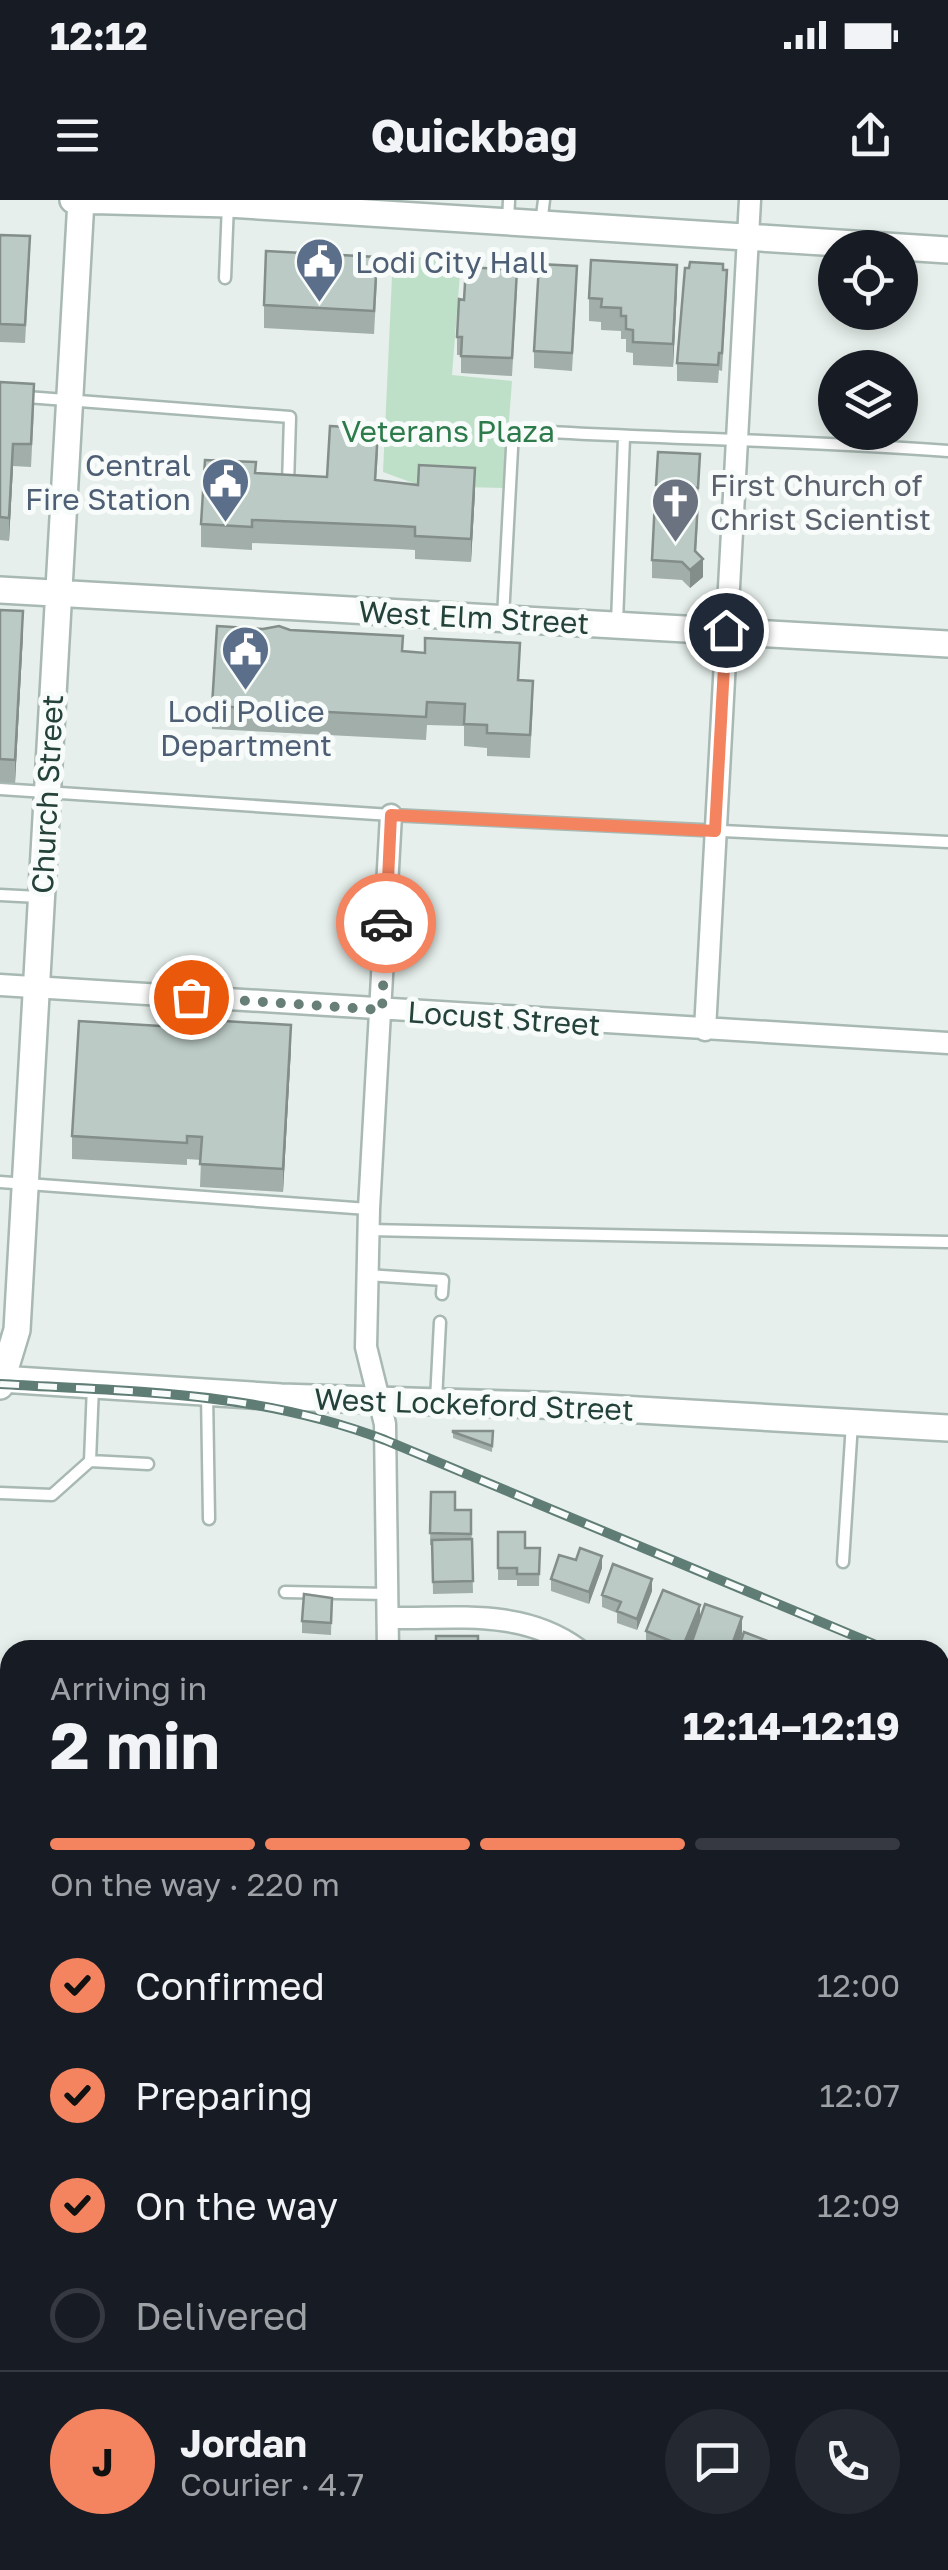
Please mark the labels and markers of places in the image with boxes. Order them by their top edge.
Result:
public building icon: Lodi City Hall [294,236,346,304]
place label: Lodi City Hall [355,244,548,280]
place label: Central Fire Station [25,447,191,517]
public building icon: Central Fire Station [200,456,252,524]
place label: First Church of Christ Scientist [710,467,931,537]
church icon: First Church of Christ Scientist [649,476,701,544]
pin [684,588,769,673]
public building icon: Lodi Police Department [220,624,272,692]
place label: Lodi Police Department [160,693,332,763]
pin [149,955,234,1040]

